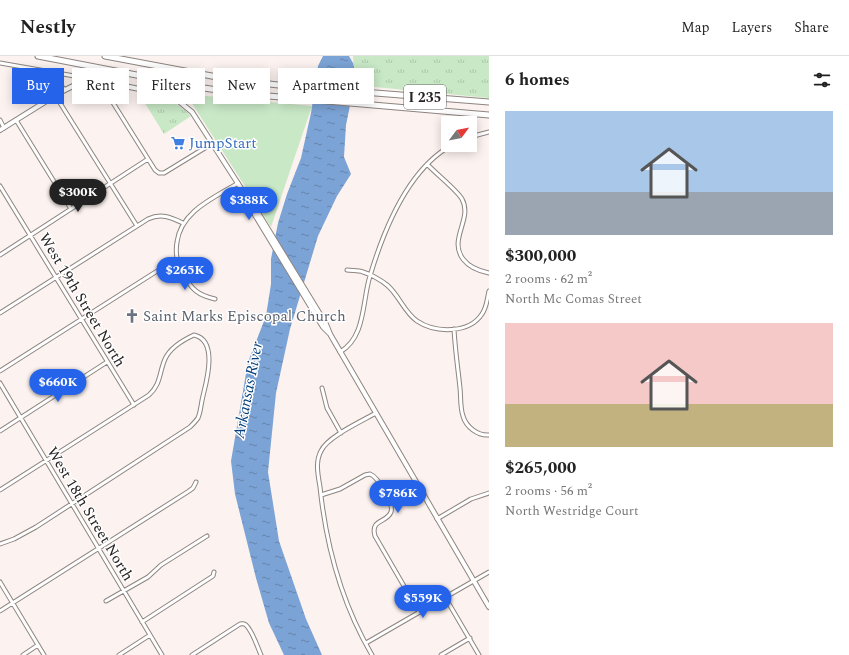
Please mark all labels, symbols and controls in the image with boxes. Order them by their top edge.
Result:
text: Nestly [20,13,76,42]
text: Map [681,17,710,38]
text: Layers [732,17,772,38]
text: Share [794,17,829,38]
text: 6 homes [505,67,570,93]
chip: Buy [12,68,64,104]
chip: Rent [72,68,129,104]
chip: Filters [137,68,205,104]
chip: New [213,68,270,104]
chip: Apartment [278,68,374,104]
icon: filters [811,69,833,91]
road number: I 235 [404,85,446,109]
north arrow [441,116,477,152]
map controls [441,116,477,152]
place label: JumpStart [189,132,257,155]
supermarket icon: JumpStart [170,135,186,151]
icon: home [633,137,705,209]
pin: $300K [50,179,106,213]
text: $300K [58,182,98,202]
pin: $388K [221,187,277,221]
text: $388K [229,190,269,210]
street label: West 19th Street North [33,228,131,372]
text: $300,000 [505,243,576,269]
pin: $265K [157,257,213,291]
text: $265K [165,260,205,280]
text: 2 rooms · 62 m² [505,269,592,289]
text: North Mc Comas Street [505,289,642,309]
place label: Saint Marks Episcopal Church [143,305,346,328]
church icon: Saint Marks Episcopal Church [124,308,140,324]
water label: Arkansas River [227,339,269,441]
icon: home [633,349,705,421]
pin: $660K [30,369,86,403]
text: $660K [38,372,78,392]
street label: West 18th Street North [41,442,139,586]
text: $265,000 [505,455,576,481]
pin: $786K [370,480,426,514]
text: 2 rooms · 56 m² [505,481,592,501]
text: $786K [378,483,418,503]
text: North Westridge Court [505,501,639,521]
pin: $559K [395,585,451,619]
text: $559K [403,588,443,608]

